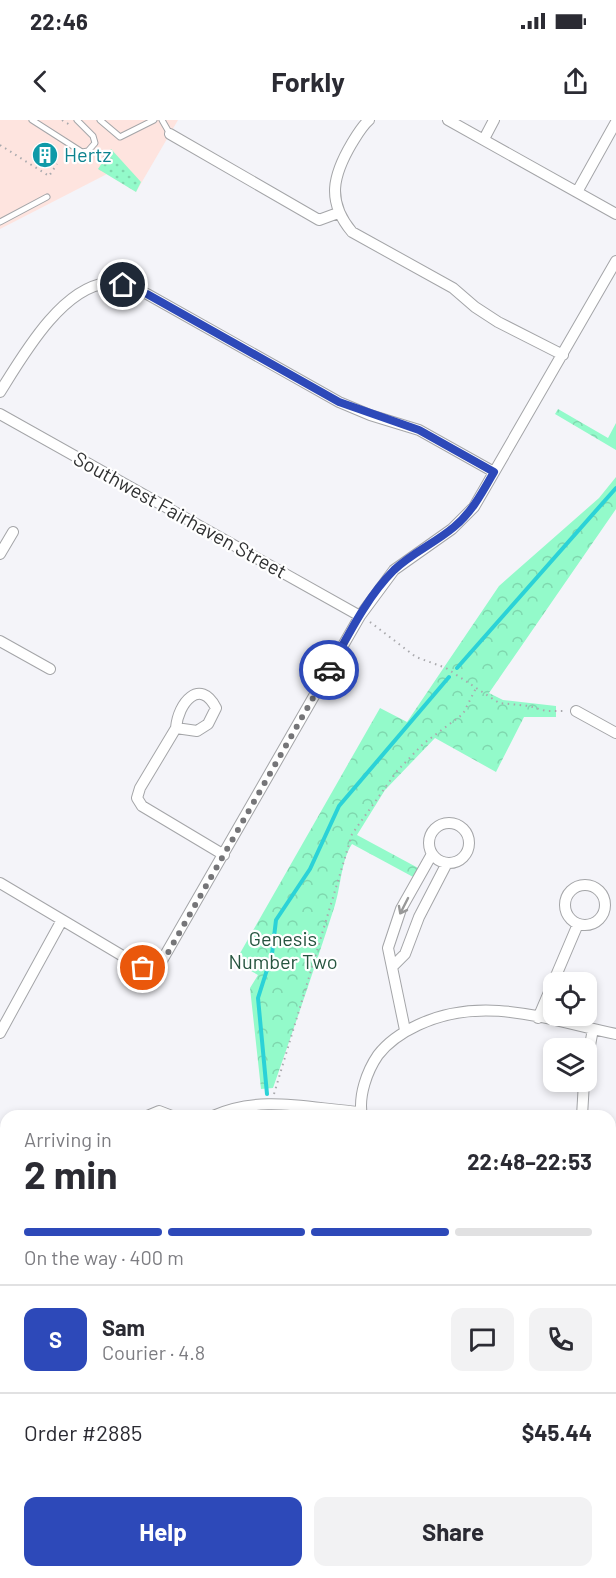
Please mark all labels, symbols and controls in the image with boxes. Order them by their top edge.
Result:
text: 22:46 [30,8,88,34]
icon: back [24,65,57,98]
text: Forkly [271,65,345,97]
icon: share [559,65,592,98]
building icon: Hertz [30,140,60,170]
place label: Hertz [64,142,112,166]
pin [97,259,148,310]
icon: home [106,268,139,301]
street label: Southwest Fairhaven Street [70,445,291,583]
courier [299,640,359,700]
icon: car [313,654,346,687]
one-way arrow [398,896,409,914]
park label: Genesis Number Two [228,926,338,973]
pin [117,942,168,993]
icon: bag [126,951,159,984]
map controls [543,972,597,1092]
button: locate [543,972,597,1026]
button: layers [543,1038,597,1092]
text: Arriving in [24,1127,112,1151]
text: 22:48–22:53 [467,1148,592,1174]
text: 2 min [24,1150,117,1197]
text: On the way · 400 m [24,1245,184,1269]
button: chat [451,1308,514,1371]
button: phone [529,1308,592,1371]
text: Sam [102,1314,145,1340]
text: S [49,1326,62,1352]
text: Courier · 4.8 [102,1340,205,1364]
text: Order #2885 [24,1419,142,1445]
text: $45.44 [522,1419,592,1445]
button: Help [24,1497,302,1566]
button: Share [314,1497,592,1566]

